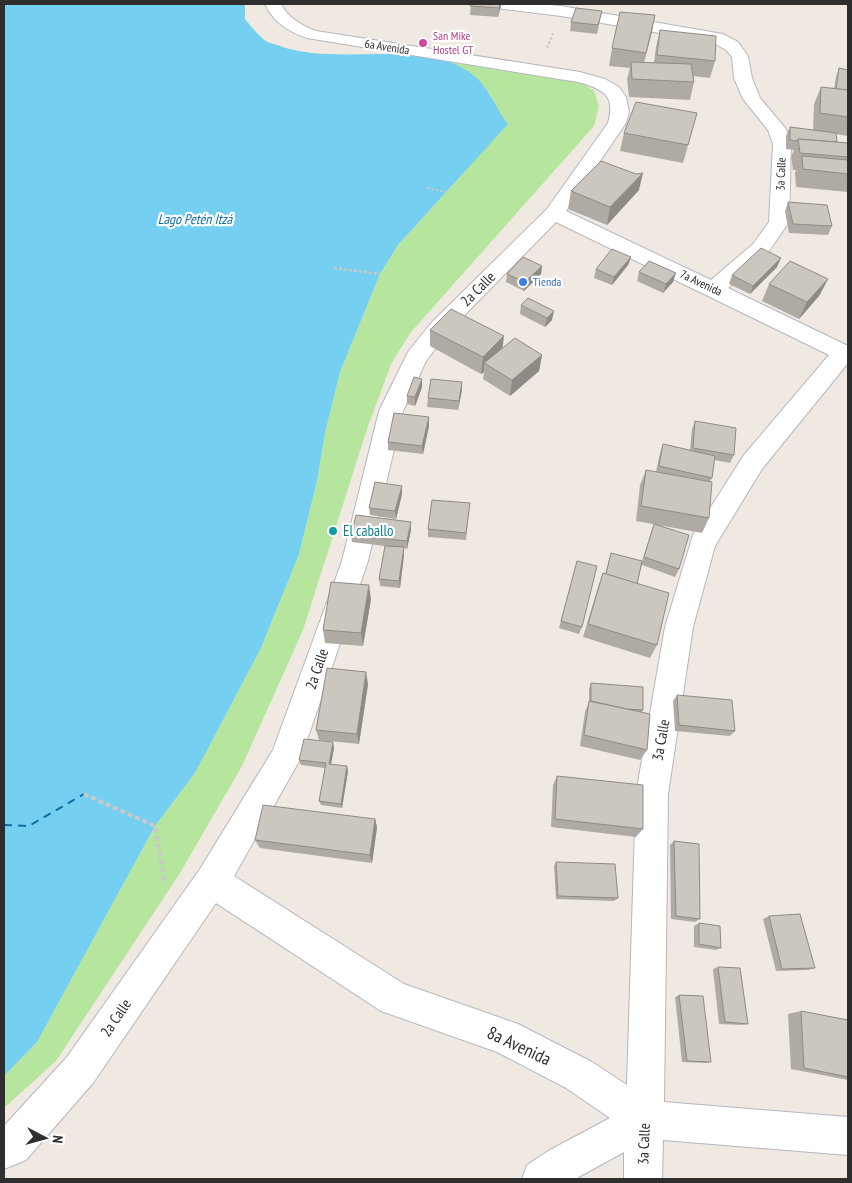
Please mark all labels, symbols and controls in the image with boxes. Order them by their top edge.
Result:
place label: San Mike Hostel GT [433,28,474,57]
street label: 6a Avenida [364,36,411,57]
marker: San Mike Hostel GT [417,37,429,49]
street label: 3a Calle [772,157,789,191]
water label: Lago Petén Itzá [158,210,234,228]
street label: 7a Avenida [678,266,725,299]
street label: 2a Calle [456,267,499,310]
place label: Tienda [533,274,561,289]
marker: Tienda [517,276,529,288]
place label: El caballo [343,521,393,540]
marker: El caballo [327,525,339,537]
street label: 2a Calle [301,646,332,692]
street label: 3a Calle [648,718,673,762]
street label: 2a Calle [96,995,135,1040]
street label: 8a Avenida [484,1021,555,1070]
north arrow [20,1113,70,1163]
street label: 3a Calle [633,1123,654,1165]
text: N [49,1135,67,1144]

